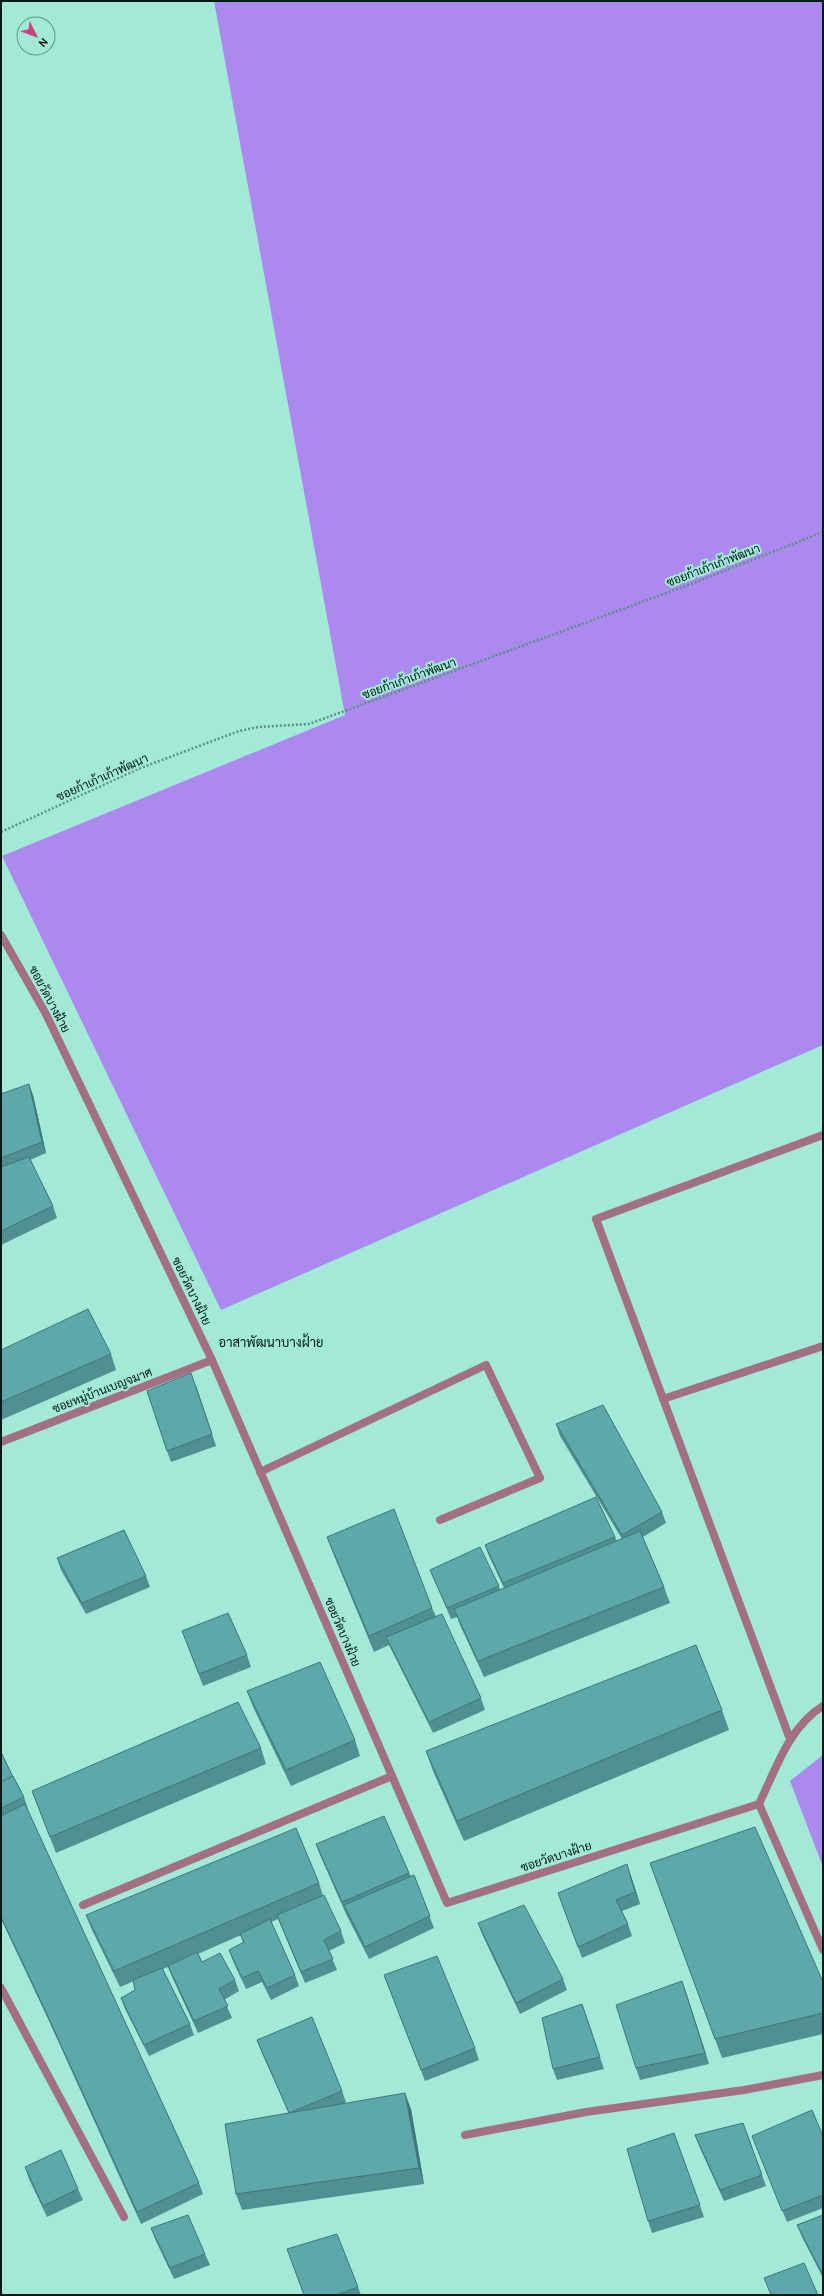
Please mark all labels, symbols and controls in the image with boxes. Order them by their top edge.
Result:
north arrow [16,16,56,56]
text: N [36,35,51,50]
street label: ซอยก้าเก้าเก้าพัฒนา [664,540,762,590]
street label: ซอยก้าเก้าเก้าพัฒนา [360,654,458,702]
street label: ซอยก้าเก้าเก้าพัฒนา [54,750,150,804]
street label: ซอยวัดบางฝ้าย [26,963,74,1035]
street label: ซอยวัดบางฝ้าย [169,1255,215,1327]
district label: อาสาพัฒนาบางฝ้าย [219,1333,323,1350]
street label: ซอยหมู่บ้านเบญจมาศ [50,1364,155,1417]
street label: ซอยวัดบางฝ้าย [322,1595,364,1669]
street label: ซอยวัดบางฝ้าย [519,1837,593,1875]

